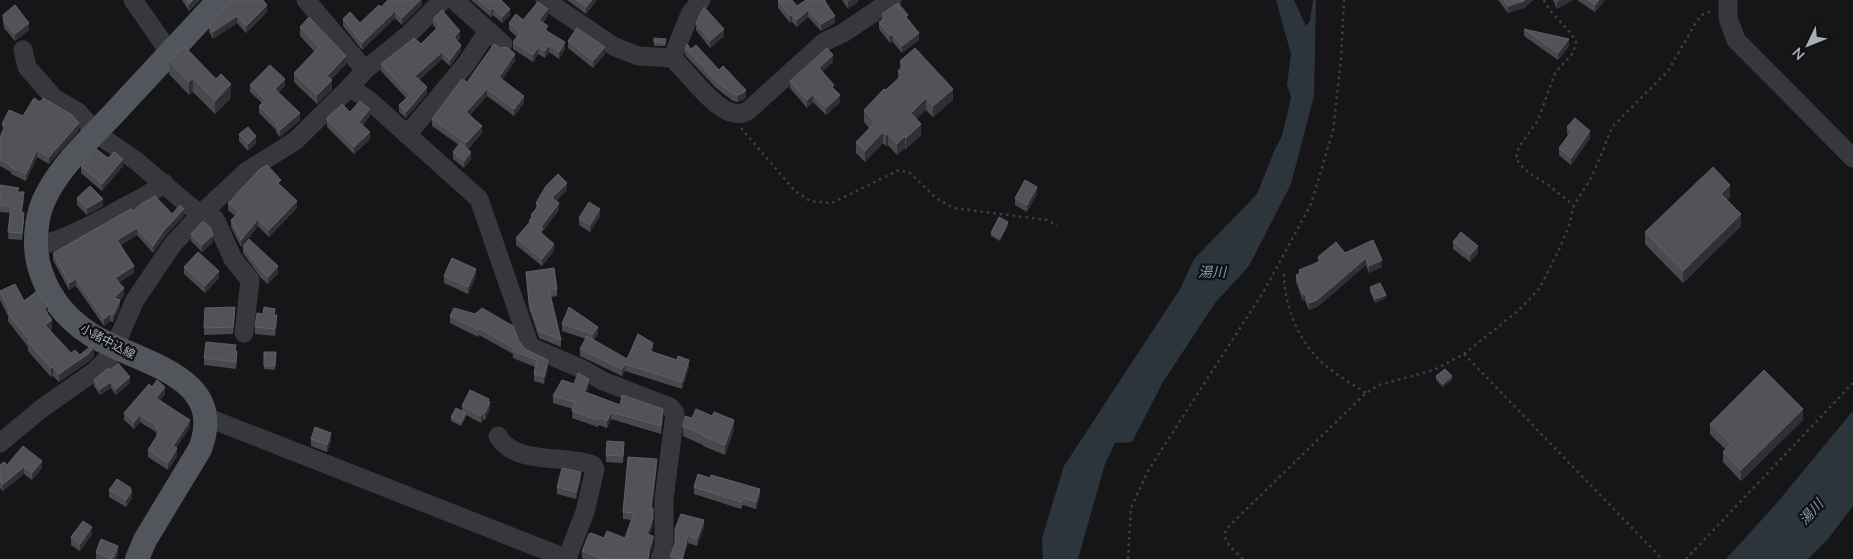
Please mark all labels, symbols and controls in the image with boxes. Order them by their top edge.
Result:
north arrow [1783,20,1833,70]
text: N [1788,44,1809,64]
water label: 湯川 [1198,263,1228,281]
street label: 小諸中込線 [78,320,138,362]
water label: 湯川 [1795,494,1828,528]

